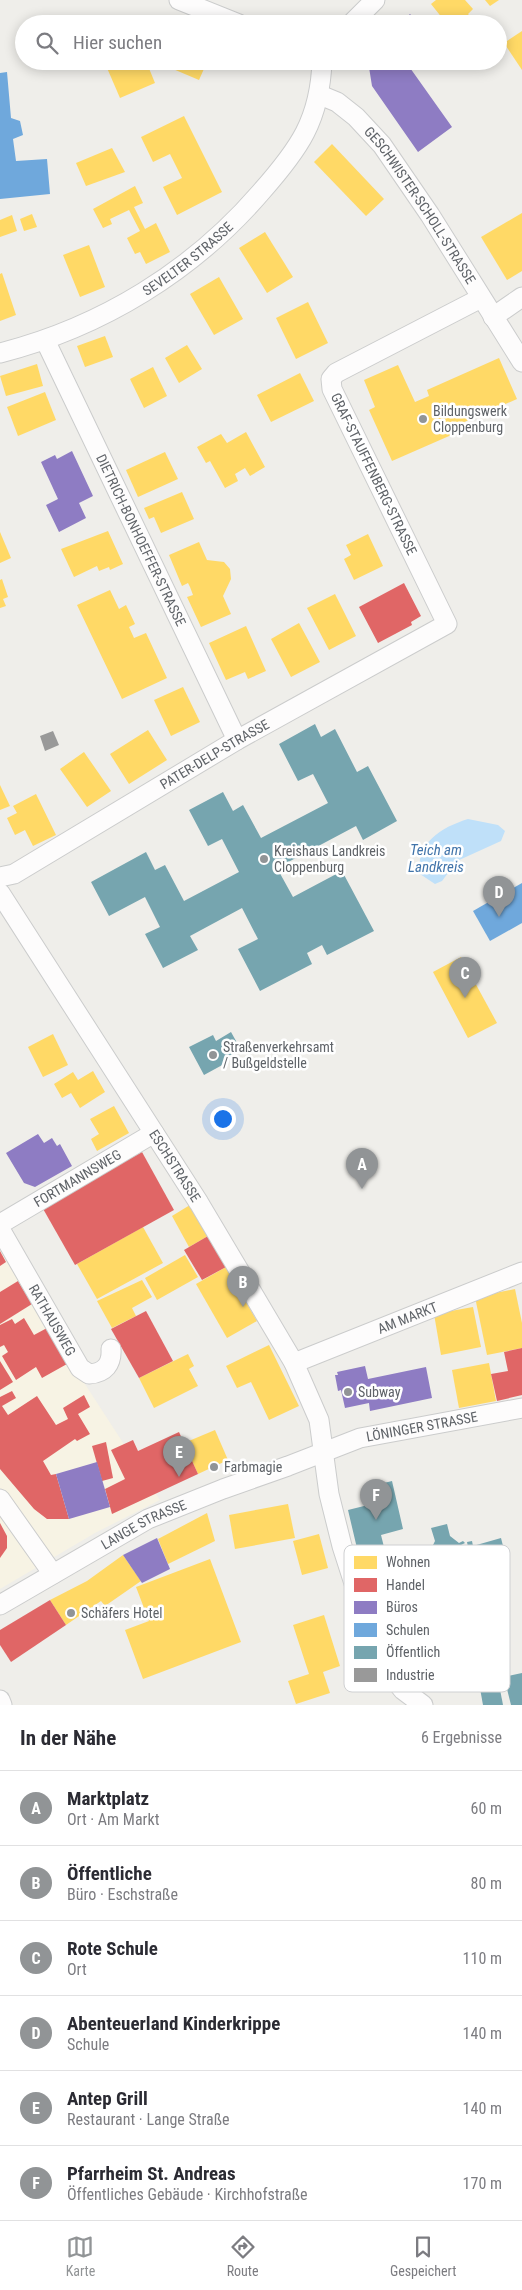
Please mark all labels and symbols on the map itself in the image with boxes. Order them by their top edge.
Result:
street label: GESCHWISTER-SCHOLL-STRASSE [361,123,479,287]
street label: SEVELTER STRASSE [140,218,236,299]
street label: GRAF-STAUFFENBERG-STRASSE [328,390,420,558]
place label: Bildungswerk Cloppenburg [433,403,508,435]
marker: Bildungswerk Cloppenburg [417,413,429,425]
street label: DIETRICH-BONHOEFFER-STRASSE [93,452,189,629]
street label: PATER-DELP-STRASSE [157,716,272,792]
water label: Teich am Landkreis [408,841,464,876]
place label: Kreishaus Landkreis Cloppenburg [274,843,385,875]
marker: Kreishaus Landkreis Cloppenburg [258,853,270,865]
pin: D [483,876,515,917]
pin: C [449,957,481,998]
place label: Straßenverkehrsamt / Bußgeldstelle [223,1039,334,1071]
marker: Straßenverkehrsamt / Bußgeldstelle [207,1049,219,1061]
your location [210,1106,236,1132]
street label: ESCHSTRASSE [146,1127,204,1205]
street label: FORTMANNSWEG [31,1146,124,1210]
pin: A [346,1148,378,1189]
pin: B [227,1266,259,1307]
street label: RATHAUSWEG [26,1281,79,1359]
street label: AM MARKT [375,1299,440,1337]
place label: Subway [358,1384,401,1400]
marker: Subway [342,1386,354,1398]
street label: LÖNINGER STRASSE [365,1408,479,1445]
pin: E [163,1436,195,1477]
place label: Farbmagie [224,1459,283,1475]
marker: Farbmagie [208,1461,220,1473]
pin: F [360,1479,392,1520]
street label: LANGE STRASSE [98,1496,189,1553]
legend [344,1545,510,1692]
text: Wohnen [386,1554,430,1570]
text: Handel [386,1577,425,1593]
text: Büros [386,1599,418,1615]
place label: Schäfers Hotel [81,1605,163,1621]
marker: Schäfers Hotel [65,1607,77,1619]
text: Schulen [386,1622,430,1638]
text: Öffentlich [386,1644,440,1660]
text: Industrie [386,1667,435,1683]

